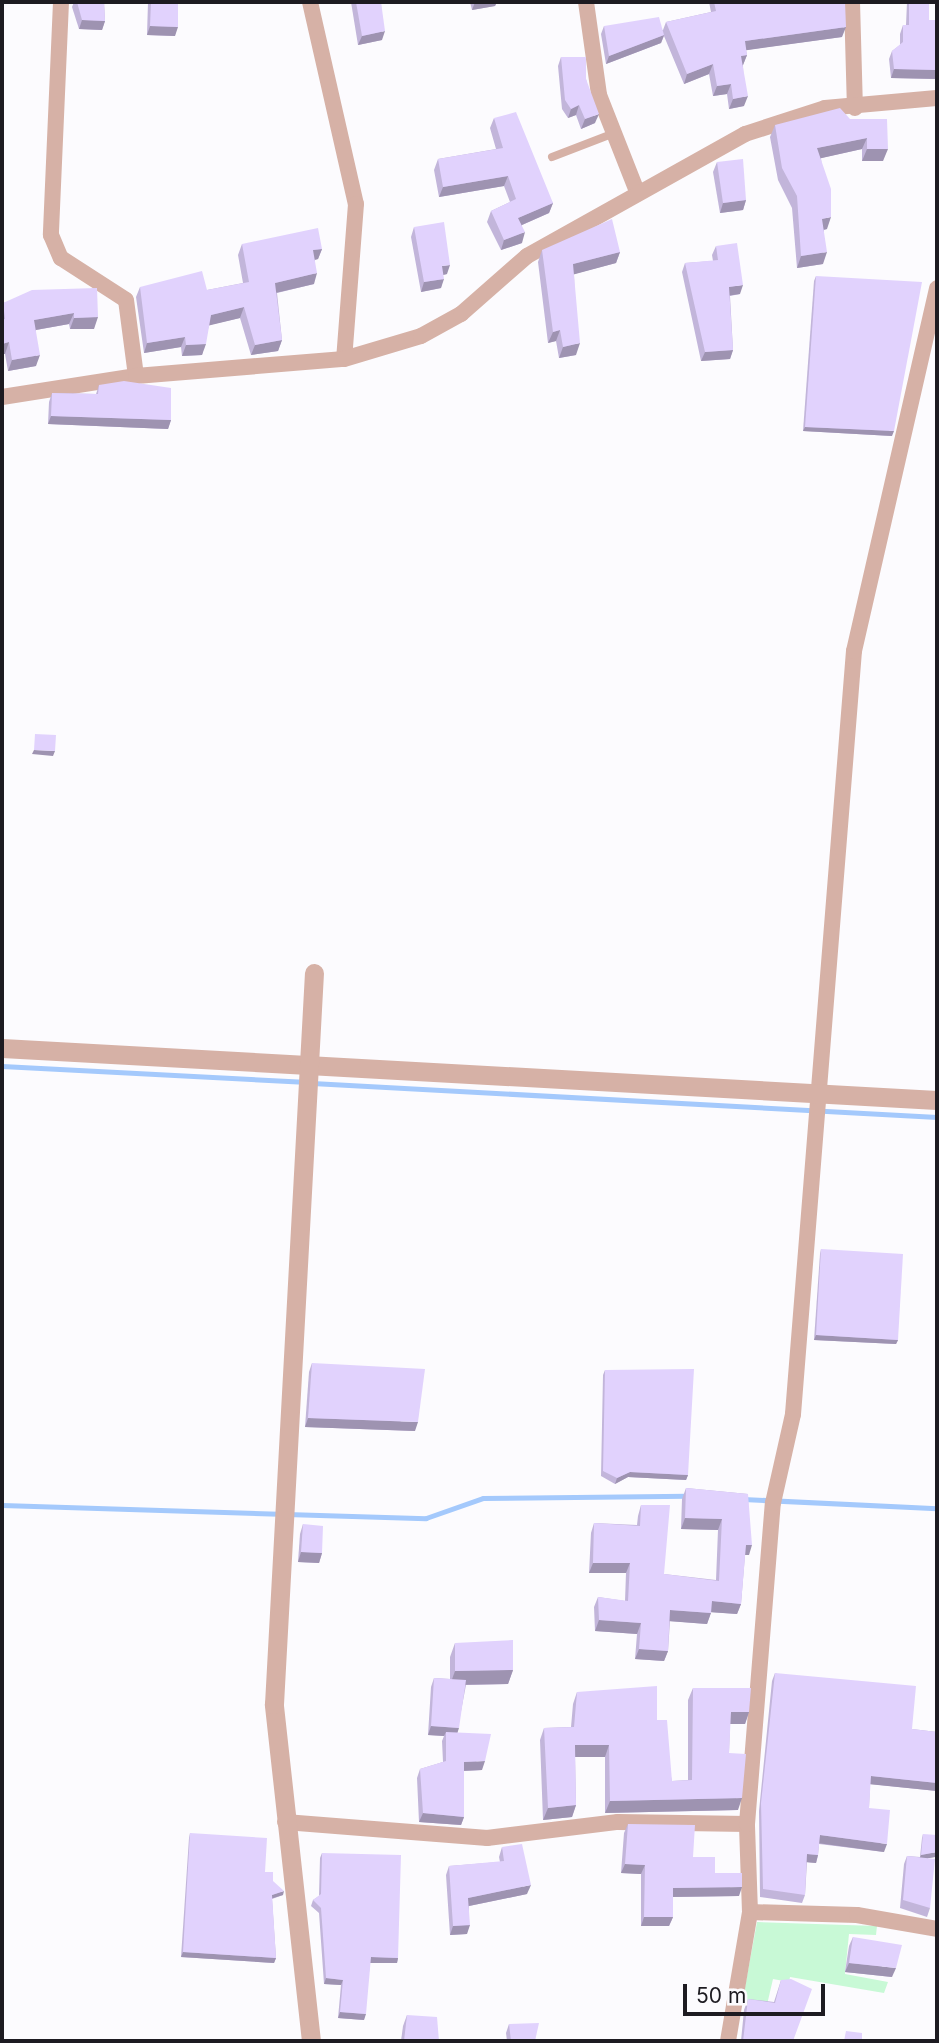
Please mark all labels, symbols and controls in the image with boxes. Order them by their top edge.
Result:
scale bar [687,1969,829,2013]
text: 50 m [696,1983,746,2008]

